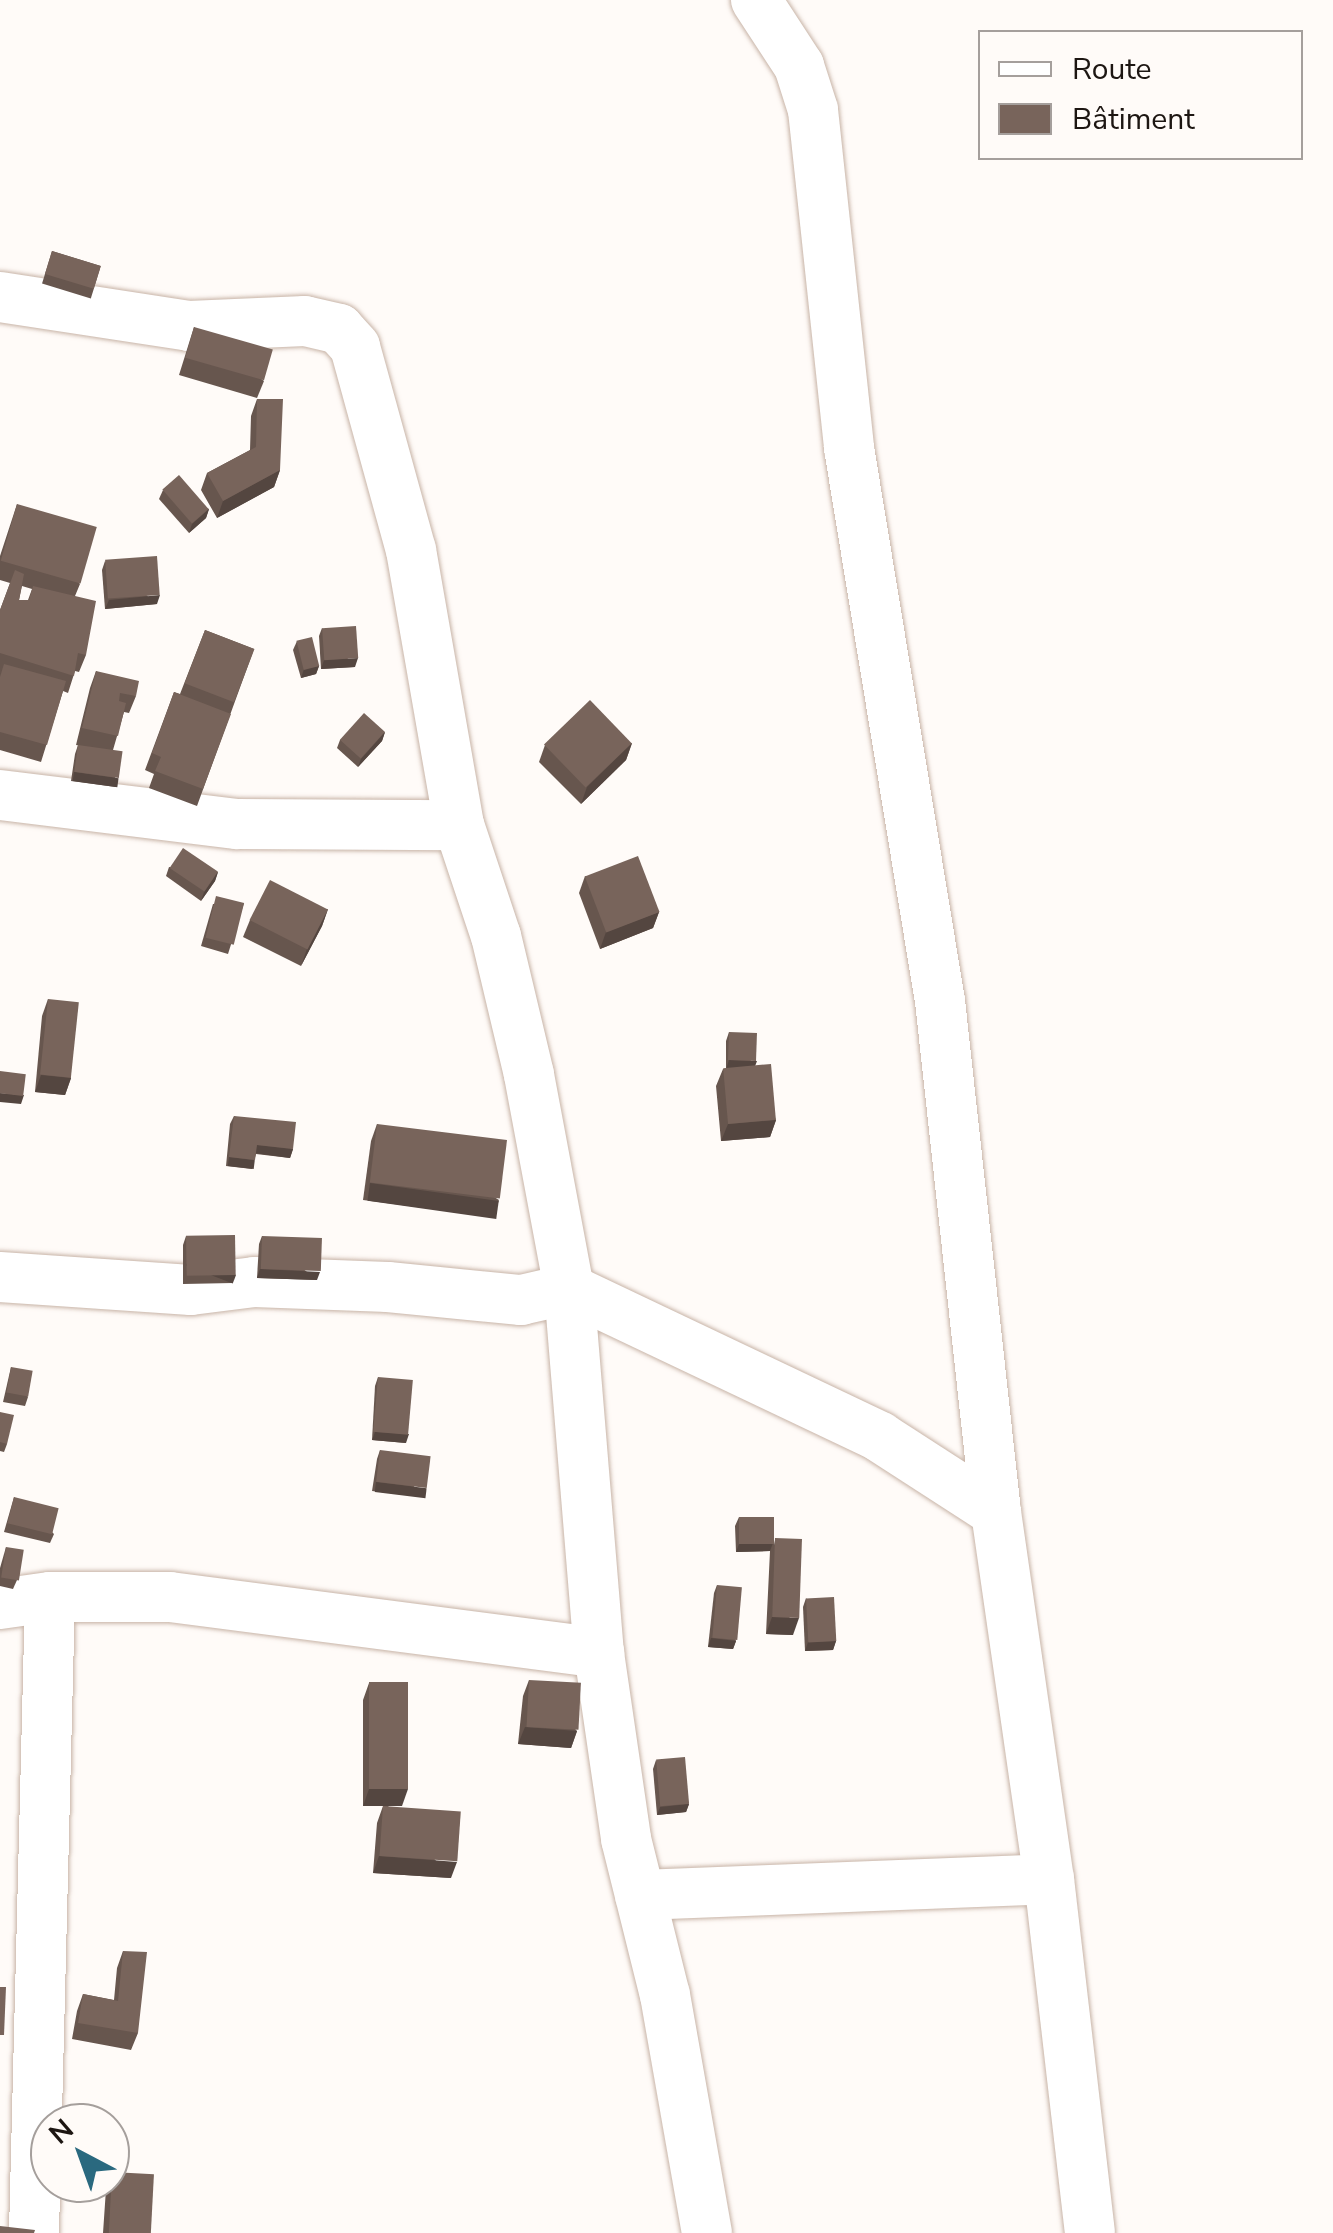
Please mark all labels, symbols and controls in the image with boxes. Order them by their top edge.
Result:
legend [978,30,1303,160]
text: Route [1072,49,1152,90]
text: Bâtiment [1072,99,1195,140]
north arrow [30,2103,130,2203]
text: N [41,2111,82,2153]

